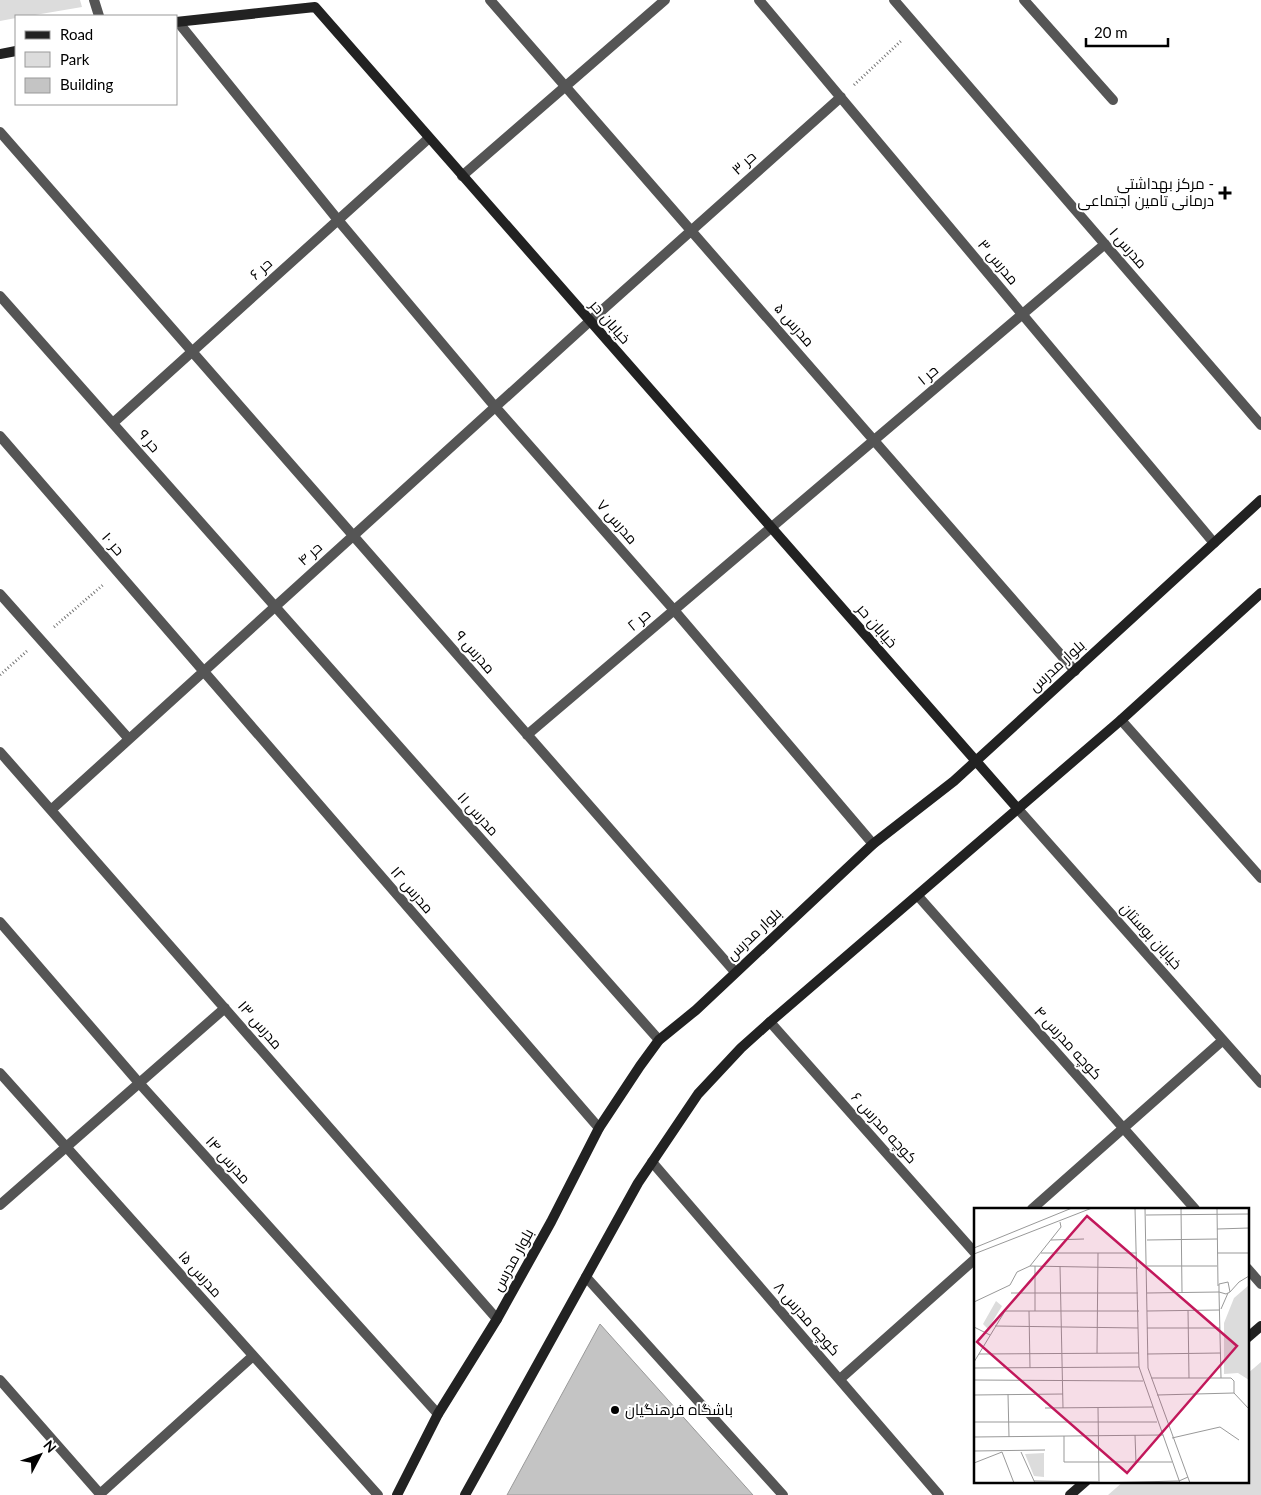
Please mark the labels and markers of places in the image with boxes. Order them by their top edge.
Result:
place label: مرکز بهداشتی - درمانی تامین اجتماعی [1077,174,1214,211]
marker: مرکز بهداشتی - درمانی تامین اجتماعی [1218,186,1232,200]
place label: باشگاه فرهنگیان [625,1400,733,1420]
marker: باشگاه فرهنگیان [609,1404,621,1416]

